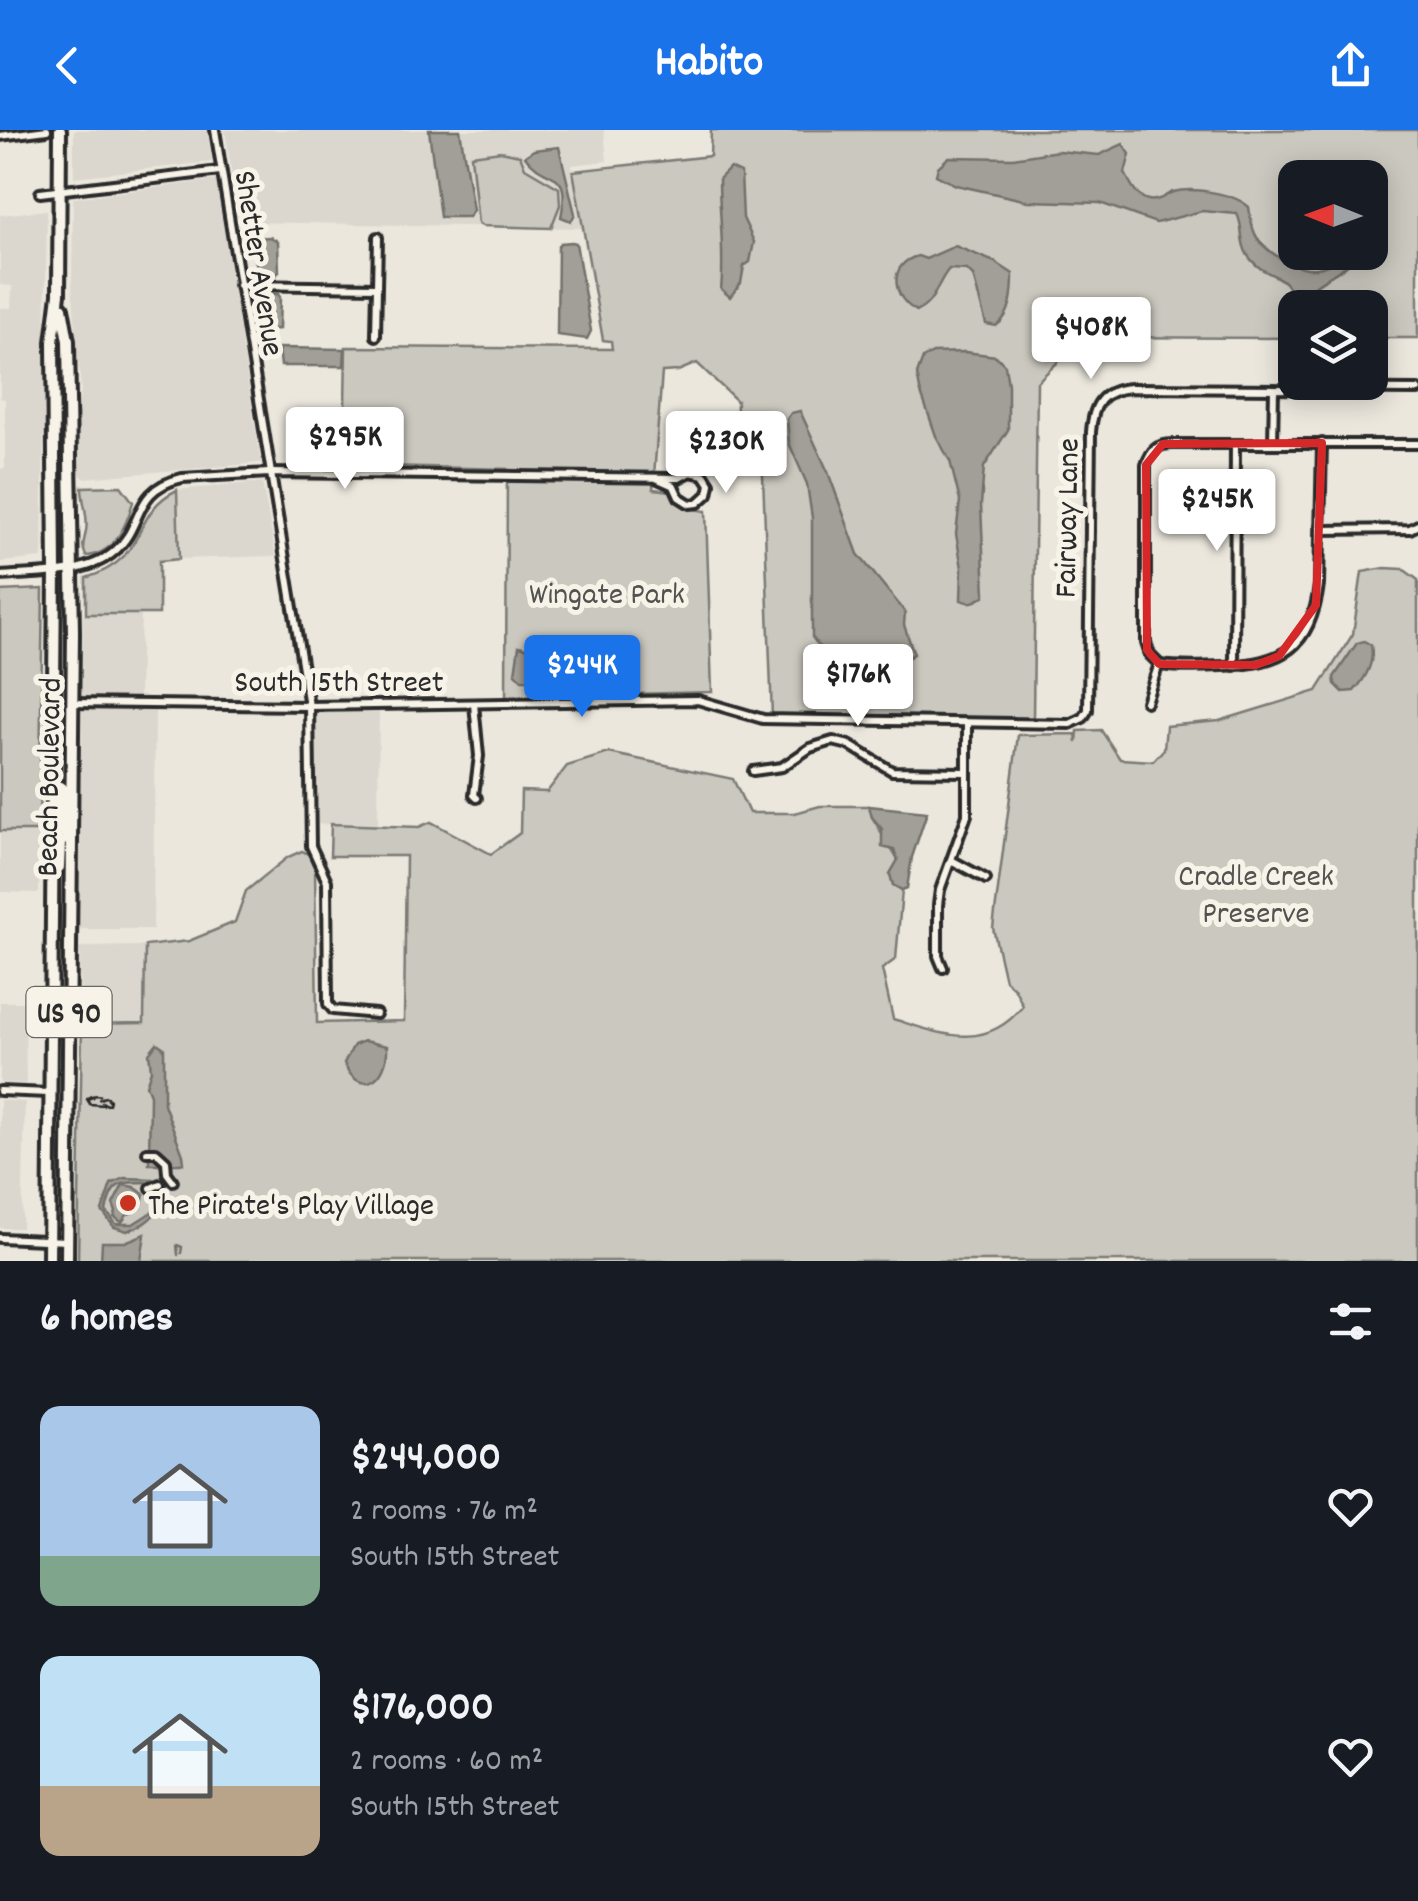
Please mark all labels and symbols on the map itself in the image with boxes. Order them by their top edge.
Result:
north arrow [1278,160,1388,270]
street label: Shetter Avenue [219,168,293,360]
pin: $408K [1021,297,1161,382]
pin: $295K [275,407,415,492]
pin: $230K [656,411,796,496]
street label: Fairway Lane [1046,438,1094,598]
pin: $245K [1147,469,1287,554]
park label: Wingate Park [529,574,685,620]
pin: $244K [512,635,652,720]
pin: $176K [788,644,928,729]
street label: South 15th Street [234,662,444,708]
street label: Beach Boulevard [27,677,77,877]
park label: Cradle Creek Preserve [1178,856,1334,939]
road number: US 90 [27,987,112,1037]
place label: The Pirate's Play Village [148,1185,434,1231]
marker: The Pirate's Play Village [117,1192,139,1214]

